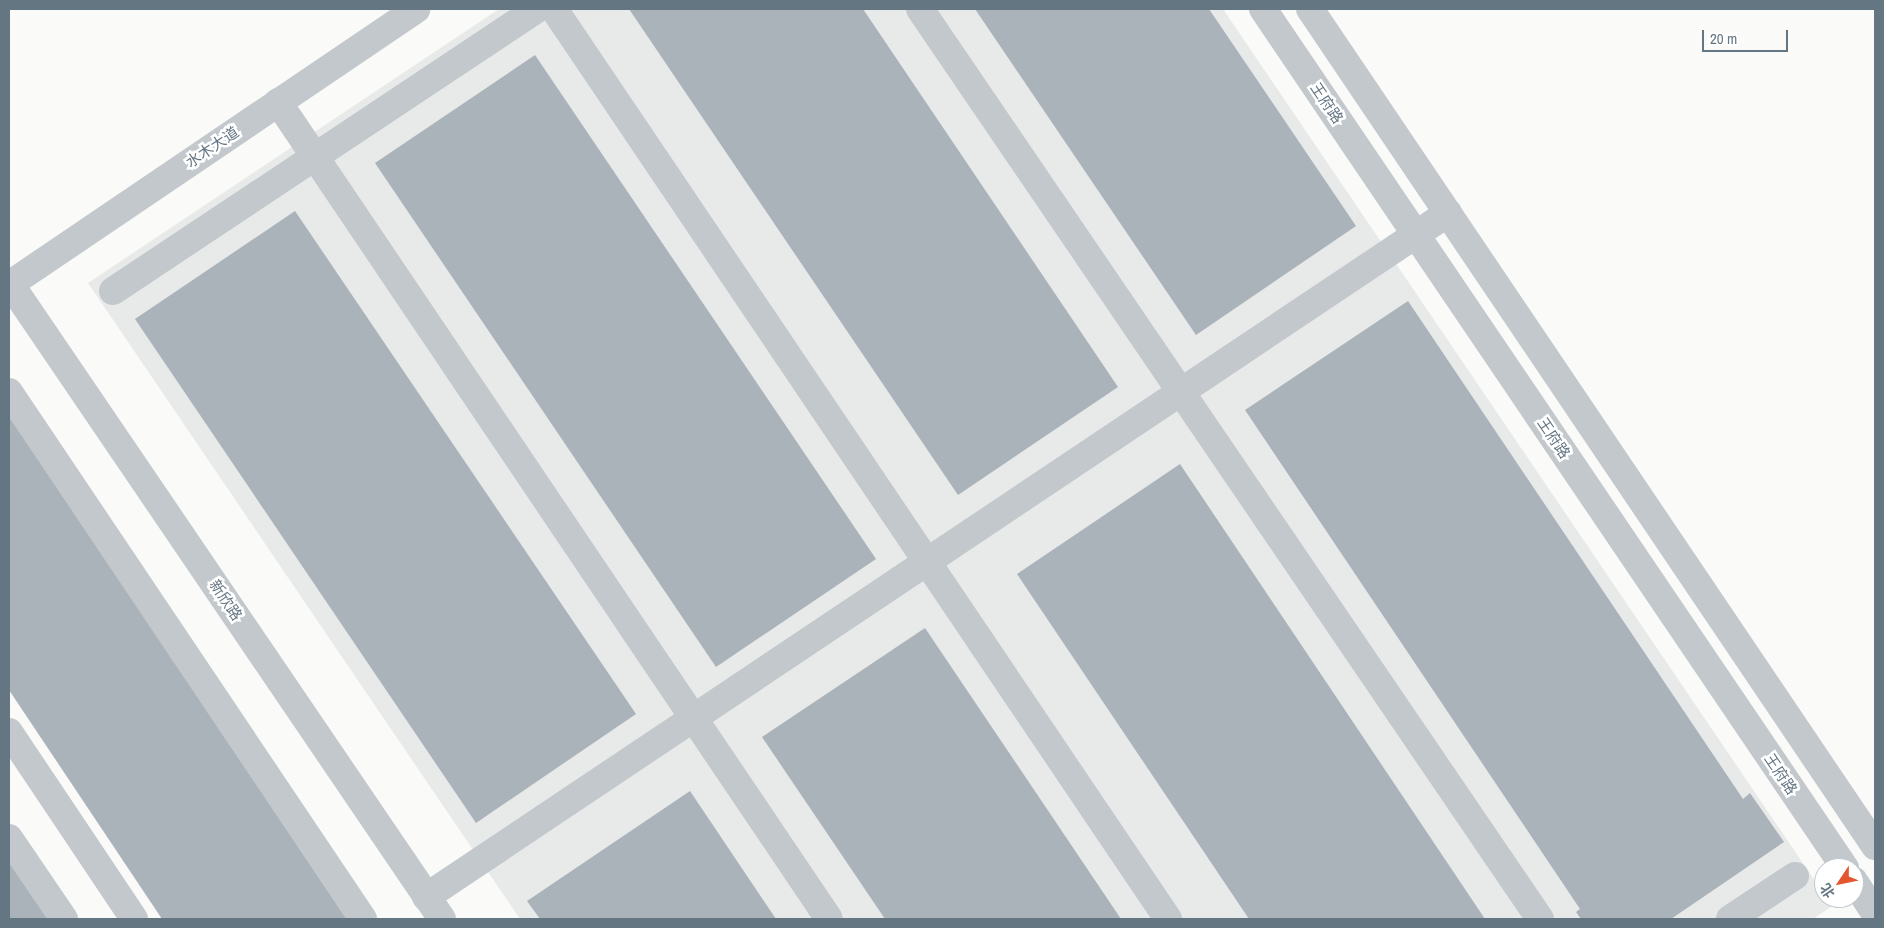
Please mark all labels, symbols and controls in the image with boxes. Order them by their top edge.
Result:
scale bar [1704,20,1790,52]
text: 20 m [1710,28,1737,49]
street label: 王府路 [1307,79,1347,127]
street label: 水木大道 [182,123,242,171]
street label: 王府路 [1534,414,1574,462]
street label: 新欣路 [206,576,246,624]
street label: 王府路 [1761,750,1801,798]
north arrow [1814,858,1864,908]
text: 北 [1816,880,1839,902]

